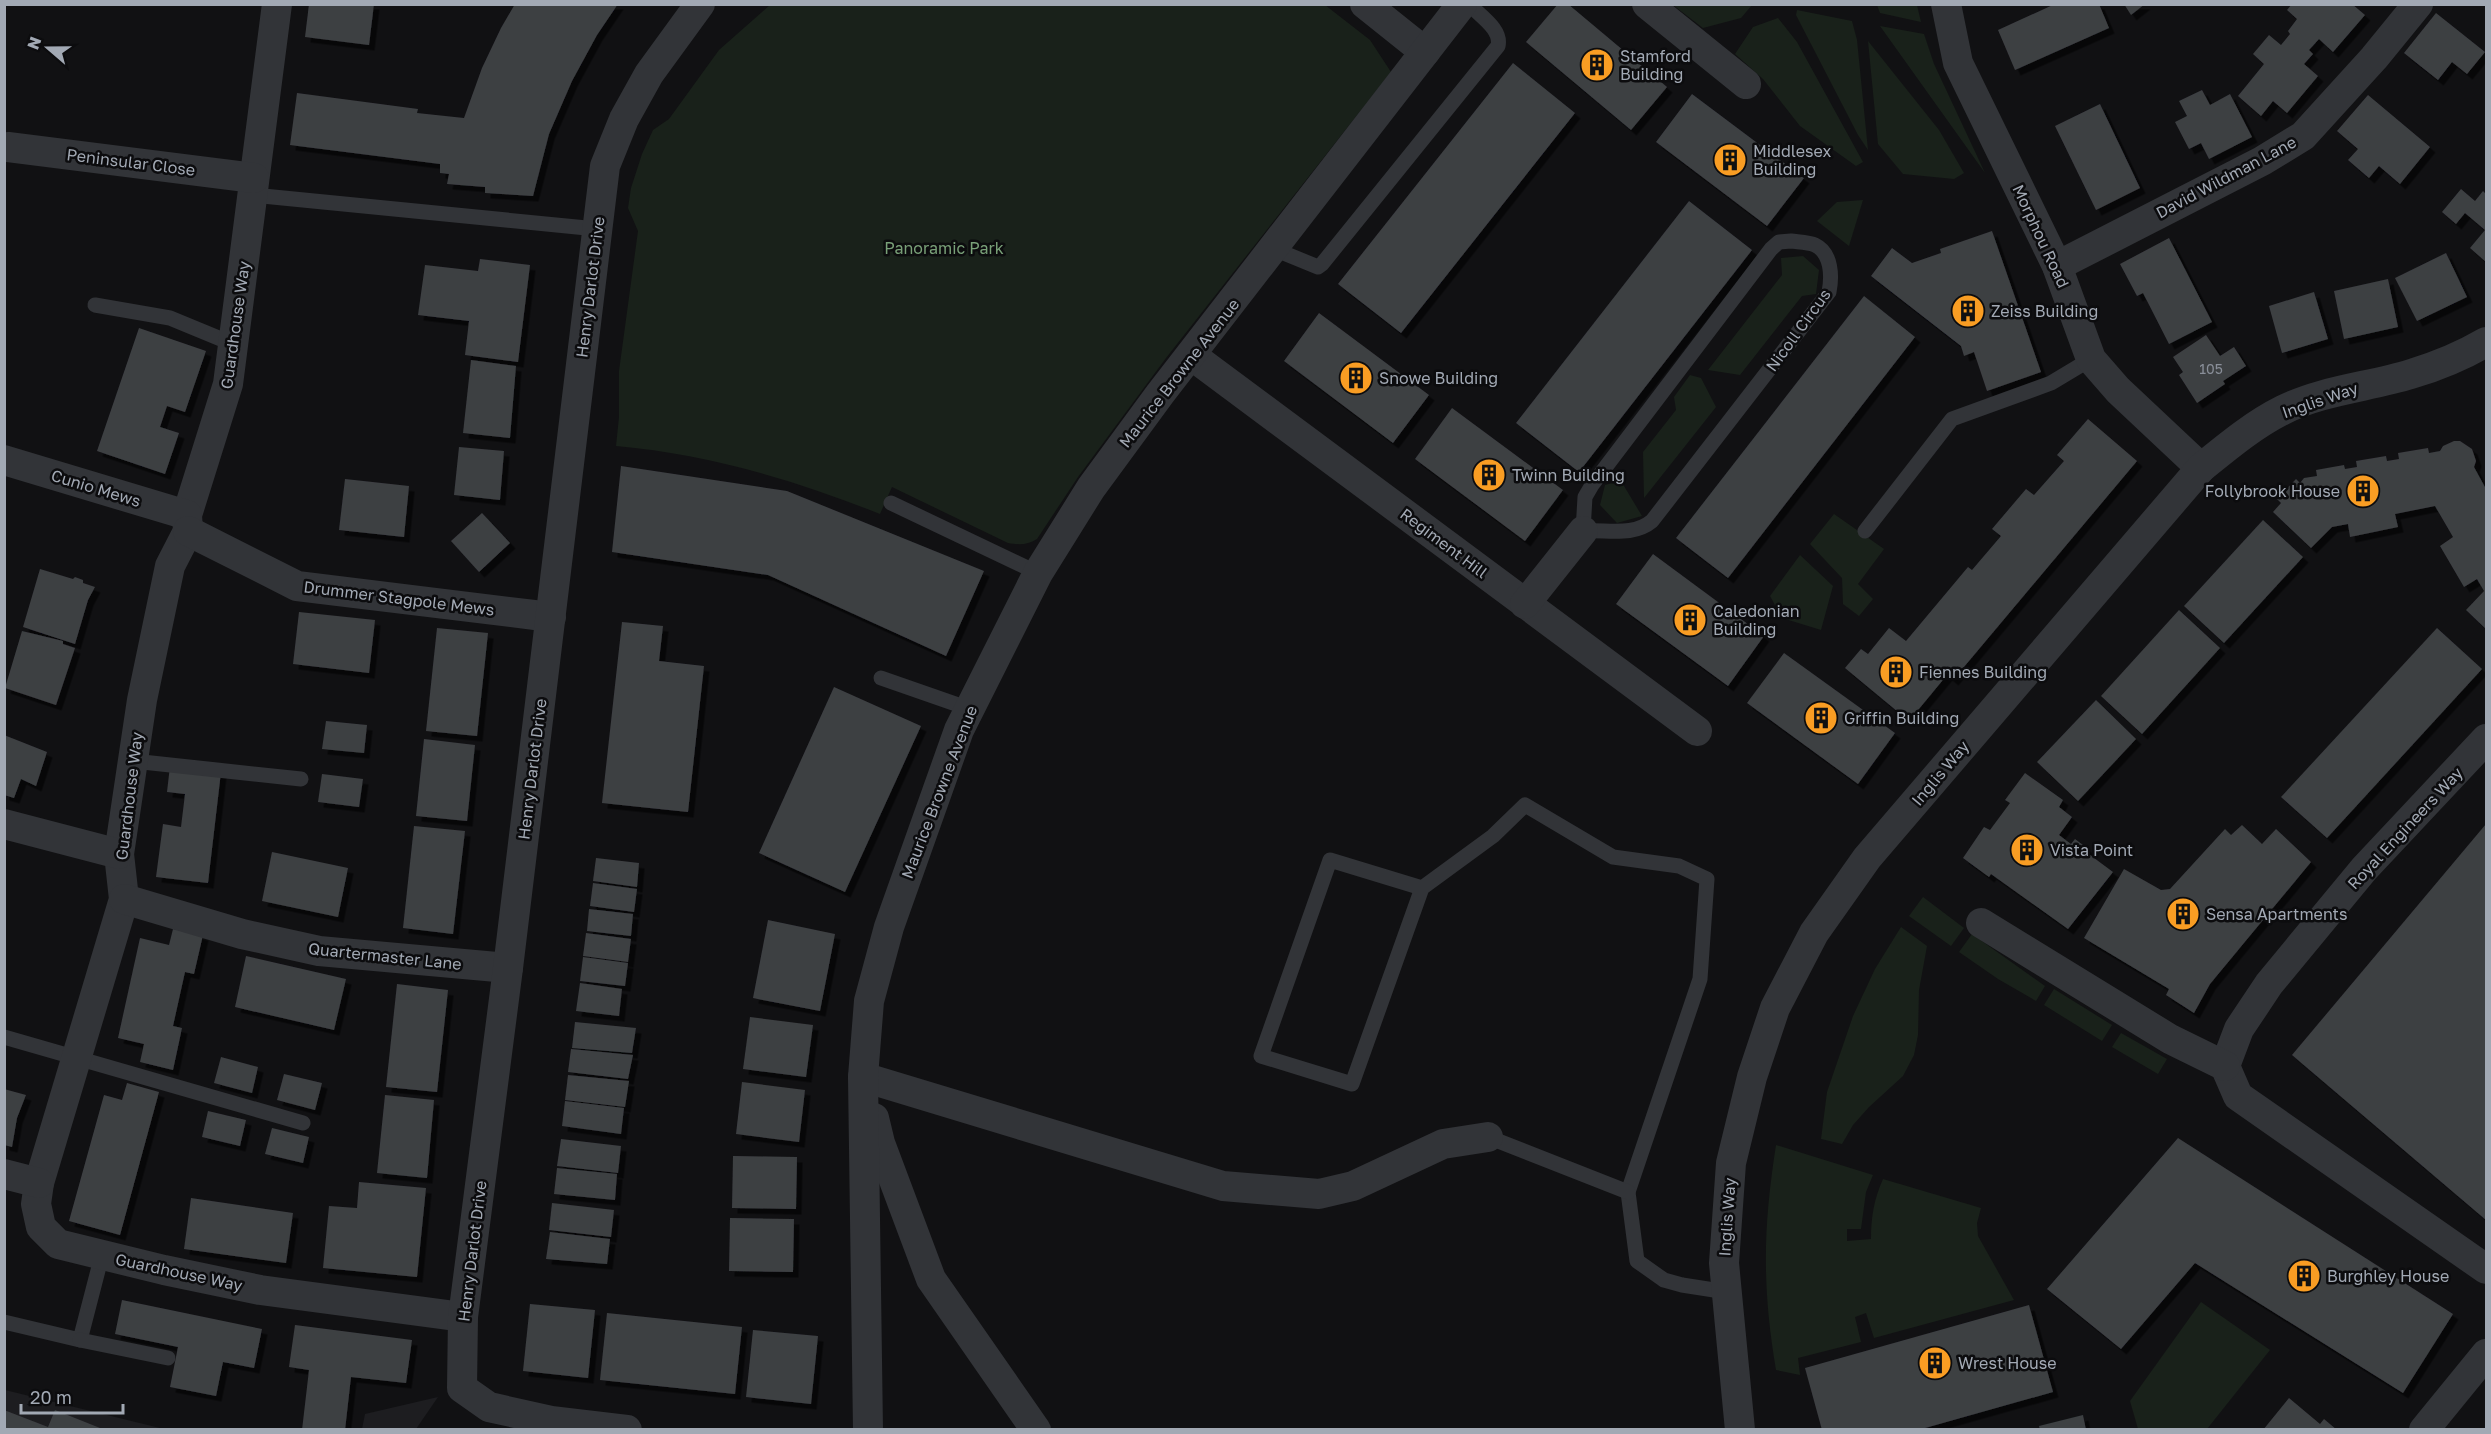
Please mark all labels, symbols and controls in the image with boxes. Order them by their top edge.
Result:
north arrow [18,18,78,78]
text: N [22,34,45,52]
place label: Stamford Building [1620,46,1691,84]
building icon: Stamford Building [1579,47,1615,83]
street label: David Wildman Lane [2152,132,2300,222]
place label: Middlesex Building [1753,141,1831,179]
building icon: Middlesex Building [1712,142,1748,178]
street label: Peninsular Close [66,144,196,180]
street label: Morphou Road [2008,181,2074,291]
street label: Henry Darlot Drive [571,215,609,359]
park label: Panoramic Park [884,238,1004,258]
street label: Guardhouse Way [216,260,254,390]
street label: Nicoll Circus [1761,285,1835,375]
building icon: Zeiss Building [1950,293,1986,329]
street label: Maurice Browne Avenue [1115,294,1243,452]
place label: Zeiss Building [1991,301,2098,321]
building icon: Snowe Building [1338,360,1374,396]
house number: 105 [2199,360,2223,377]
place label: Snowe Building [1379,368,1498,388]
street label: Inglis Way [2279,378,2361,422]
building icon: Twinn Building [1471,457,1507,493]
street label: Cunio Mews [49,465,143,511]
place label: Twinn Building [1512,465,1625,485]
building icon: Follybrook House [2345,473,2381,509]
place label: Follybrook House [2205,481,2340,501]
street label: Regiment Hill [1396,504,1492,582]
street label: Drummer Stagpole Mews [302,576,496,620]
place label: Caledonian Building [1713,601,1800,639]
building icon: Caledonian Building [1672,602,1708,638]
building icon: Fiennes Building [1878,654,1914,690]
place label: Fiennes Building [1919,662,2047,682]
street label: Henry Darlot Drive [513,697,551,841]
building icon: Griffin Building [1803,700,1839,736]
street label: Maurice Browne Avenue [897,703,981,881]
place label: Griffin Building [1844,708,1959,728]
street label: Guardhouse Way [111,731,147,861]
street label: Inglis Way [1907,736,1973,810]
street label: Royal Engineers Way [2343,763,2467,893]
building icon: Vista Point [2009,832,2045,868]
place label: Vista Point [2050,840,2133,860]
building icon: Sensa Apartments [2165,896,2201,932]
place label: Sensa Apartments [2206,904,2347,924]
street label: Quartermaster Lane [307,938,463,974]
street label: Inglis Way [1714,1177,1740,1257]
street label: Henry Darlot Drive [453,1179,491,1323]
street label: Guardhouse Way [114,1249,244,1295]
building icon: Burghley House [2286,1258,2322,1294]
place label: Burghley House [2327,1266,2449,1286]
building icon: Wrest House [1917,1345,1953,1381]
place label: Wrest House [1958,1353,2056,1373]
scale bar [21,1377,123,1415]
text: 20 m [30,1386,72,1408]

